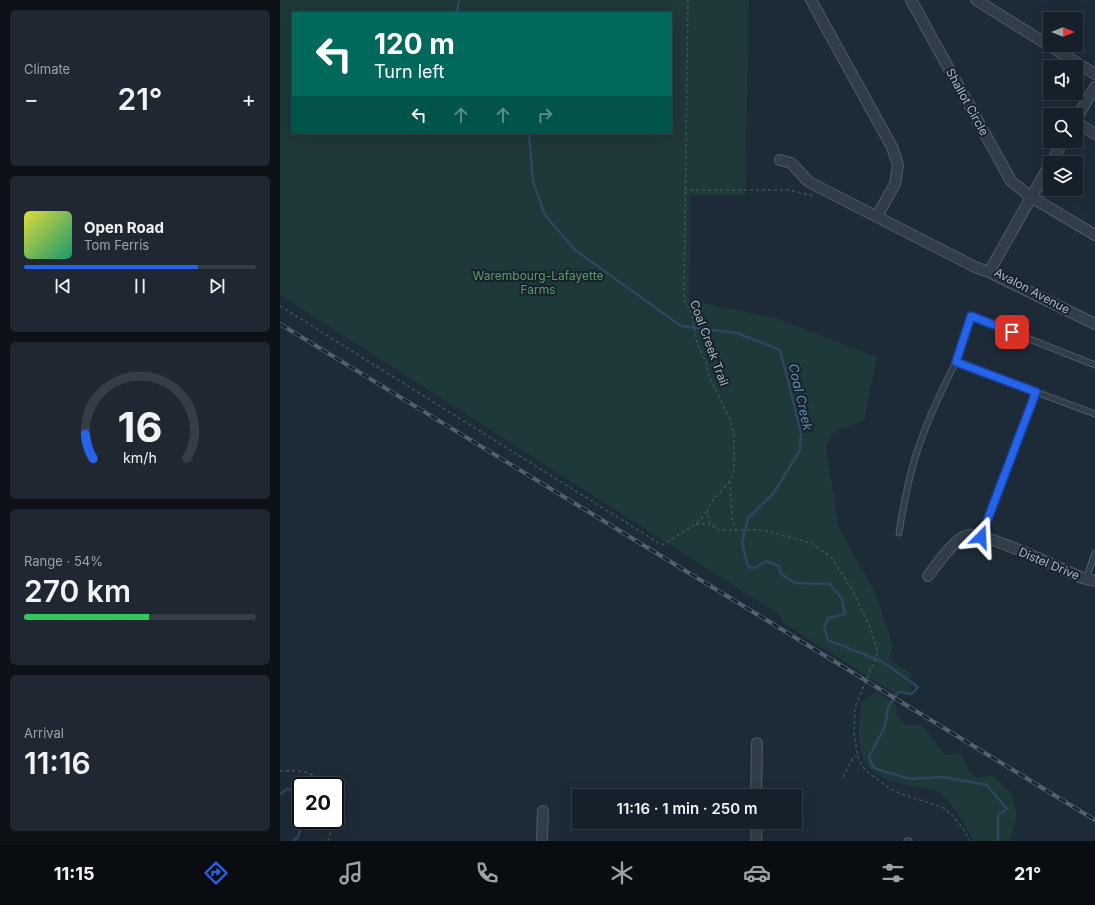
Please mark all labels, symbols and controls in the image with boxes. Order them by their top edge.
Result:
north arrow [1043,12,1083,52]
map controls [1043,12,1083,196]
text: 120 m [374,27,455,61]
icon: left [308,28,360,80]
button: sound [1043,60,1083,100]
text: Climate [24,61,70,77]
text: Turn left [374,61,444,82]
street label: Shallot Circle [943,66,992,138]
text: 21° [117,81,163,117]
text: − [24,86,39,112]
text: + [241,86,256,112]
icon: left [408,104,430,126]
icon: ahead [450,104,472,126]
icon: ahead [492,104,514,126]
icon: right [534,104,556,126]
button: search [1043,108,1083,148]
button: layers [1043,156,1083,196]
text: Open Road [84,218,164,237]
text: Tom Ferris [84,237,149,253]
street label: Avalon Avenue [992,264,1073,317]
park label: Warembourg-Lafayette Farms [473,268,603,297]
icon: previous [52,275,74,297]
icon: pause [129,275,151,297]
icon: next [206,275,228,297]
street label: Coal Creek Trail [687,298,732,388]
pin [995,315,1029,349]
icon: arrive [1001,321,1023,343]
water label: Coal Creek [786,362,817,433]
text: 16 [118,401,162,451]
text: km/h [123,448,157,465]
position arrow [960,516,1002,558]
street label: Distel Drive [1016,544,1082,583]
text: Range · 54% [24,553,103,569]
text: 270 km [24,573,131,609]
text: Arrival [24,725,64,741]
text: 11:16 [24,745,91,781]
speed limit sign: 20 [292,777,344,829]
text: 11:16 · 1 min · 250 m [617,799,757,818]
icon: directions [202,859,230,887]
icon: music [337,859,365,887]
icon: phone [473,859,501,887]
icon: climate [608,859,636,887]
icon: car [743,859,771,887]
icon: filters [879,859,907,887]
text: 11:15 [54,863,94,884]
text: 21° [1014,863,1041,884]

